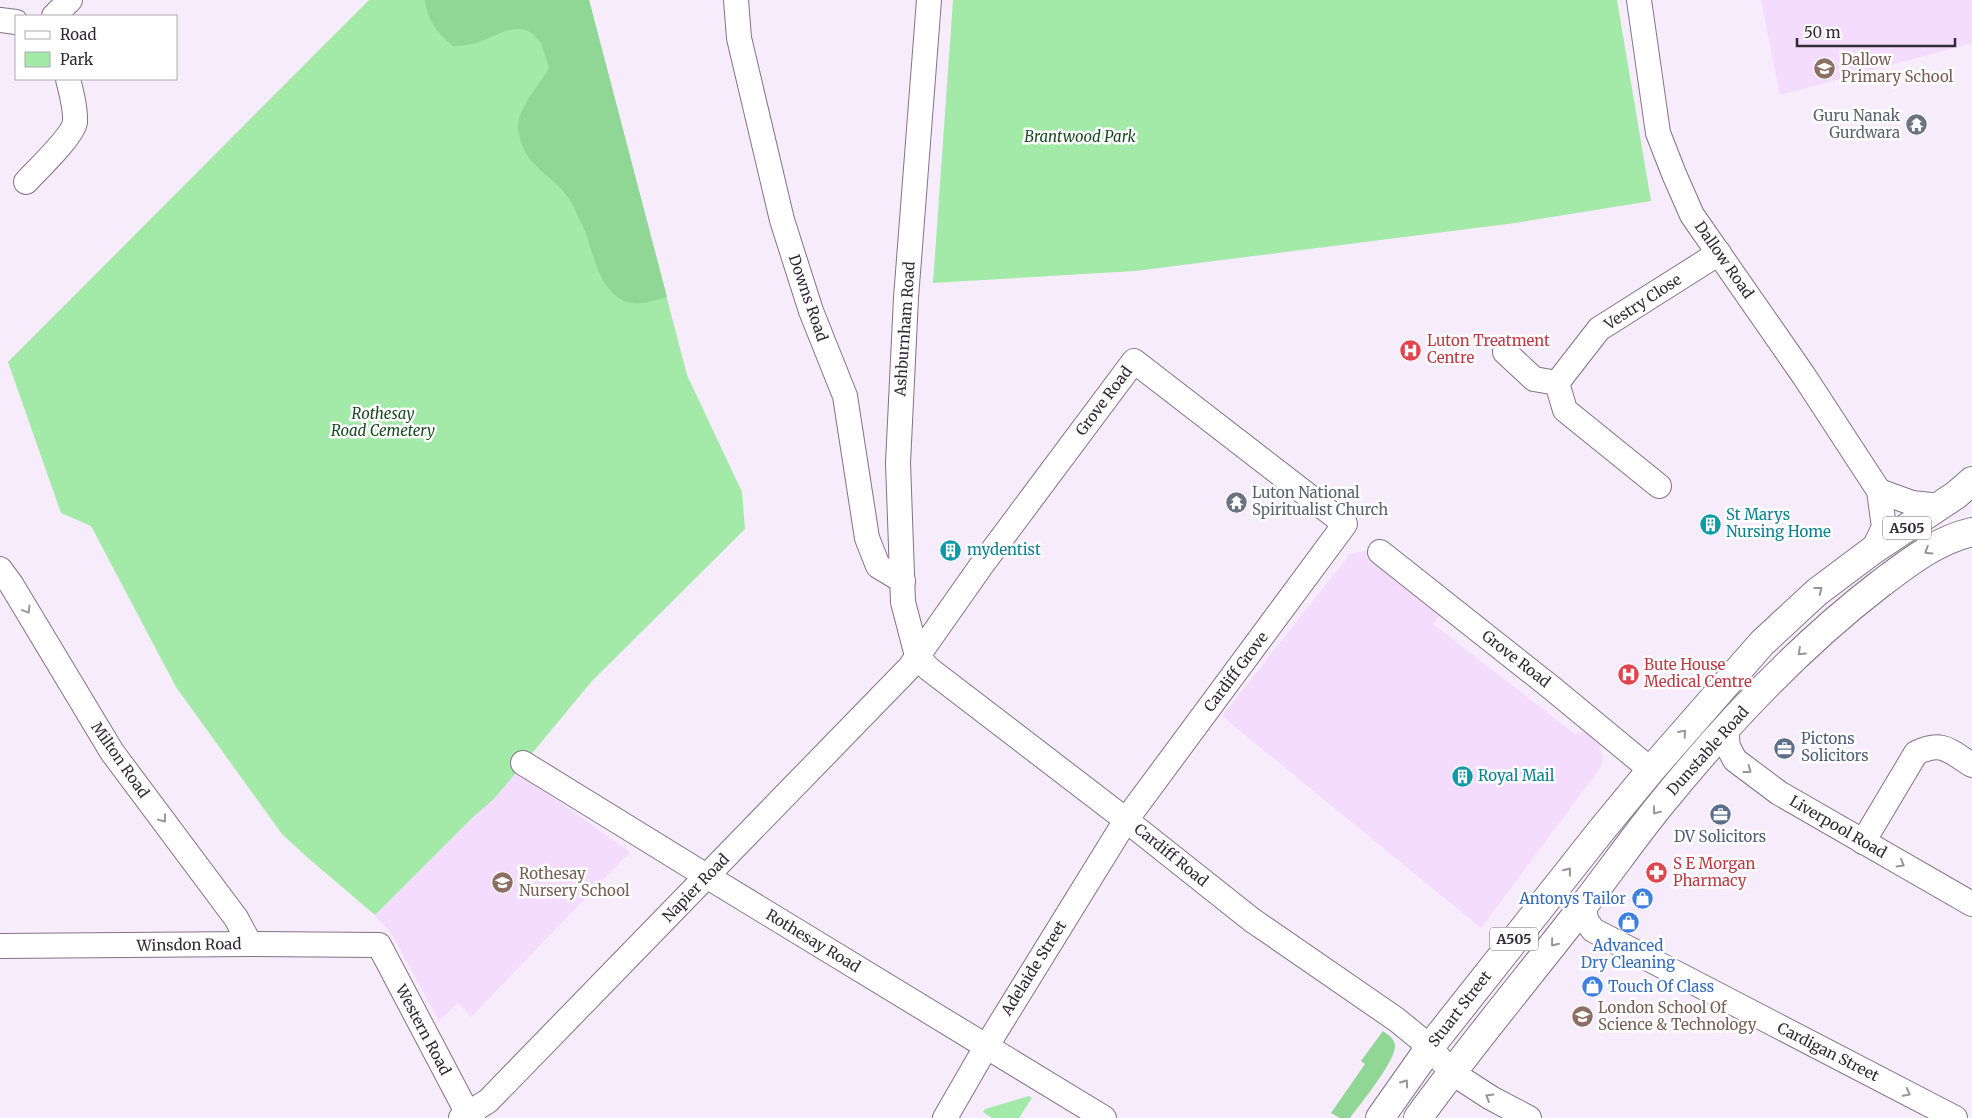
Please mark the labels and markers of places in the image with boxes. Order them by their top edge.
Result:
place label: Dallow Primary School [1841,50,1954,86]
school or university icon: Dallow Primary School [1813,57,1837,81]
place label: Guru Nanak Gurdwara [1813,106,1900,142]
temple icon: Guru Nanak Gurdwara [1904,113,1928,137]
place label: Luton Treatment Centre [1427,331,1550,367]
hospital icon: Luton Treatment Centre [1399,338,1423,362]
place label: Luton National Spiritualist Church [1252,483,1388,519]
temple icon: Luton National Spiritualist Church [1224,490,1248,514]
place label: St Marys Nursing Home [1726,505,1831,541]
building icon: St Marys Nursing Home [1698,512,1722,536]
building icon: mydentist [939,538,963,562]
place label: mydentist [967,540,1041,559]
place label: Bute House Medical Centre [1644,655,1752,691]
hospital icon: Bute House Medical Centre [1616,662,1640,686]
place label: Pictons Solicitors [1801,729,1869,765]
office icon: Pictons Solicitors [1773,736,1797,760]
building icon: Royal Mail [1450,764,1474,788]
place label: Royal Mail [1478,766,1555,785]
office icon: DV Solicitors [1708,802,1732,826]
place label: DV Solicitors [1674,827,1766,846]
place label: S E Morgan Pharmacy [1673,854,1755,890]
pharmacy icon: S E Morgan Pharmacy [1645,861,1669,885]
place label: Rothesay Nursery School [519,864,630,900]
school or university icon: Rothesay Nursery School [491,871,515,895]
shop icon: Antonys Tailor [1630,887,1654,911]
place label: Antonys Tailor [1518,889,1626,908]
shop icon: Advanced Dry Cleaning [1616,911,1640,935]
place label: Advanced Dry Cleaning [1581,936,1675,972]
shop icon: Touch Of Class [1580,975,1604,999]
place label: Touch Of Class [1608,977,1714,996]
place label: London School Of Science & Technology [1598,998,1757,1034]
school or university icon: London School Of Science & Technology [1570,1005,1594,1029]

